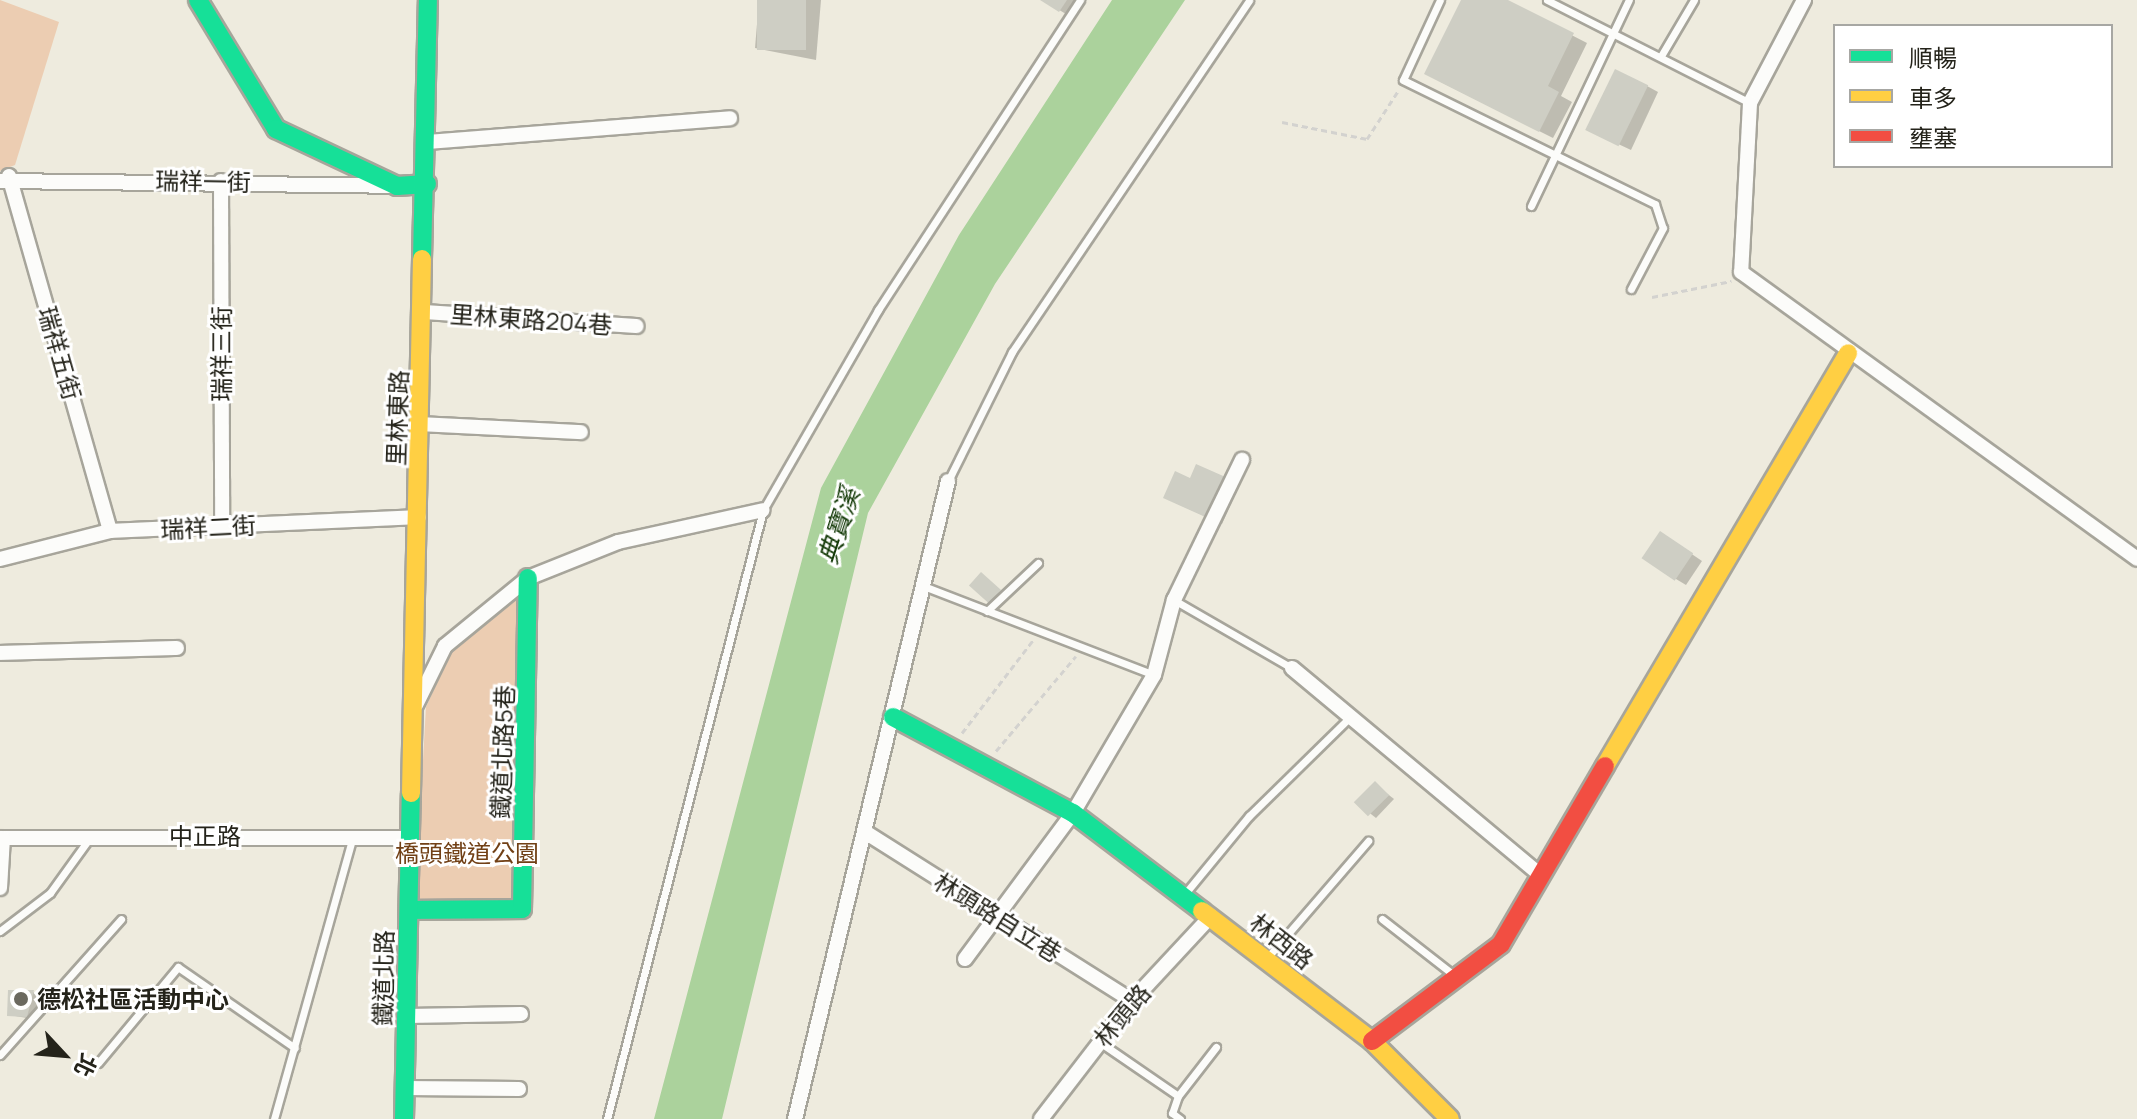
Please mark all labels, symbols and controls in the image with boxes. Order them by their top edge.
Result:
legend [1833,24,2113,168]
text: 順暢 [1909,41,1957,74]
text: 車多 [1909,81,1957,114]
text: 壅塞 [1909,121,1957,154]
street label: 瑞祥一街 [155,166,251,196]
street label: 里林東路204巷 [449,299,613,339]
street label: 瑞祥五街 [33,303,87,403]
street label: 瑞祥三街 [207,306,235,402]
street label: 里林東路 [381,370,413,466]
water label: 典寶溪 [812,484,866,568]
street label: 瑞祥二街 [159,510,257,544]
street label: 鐵道北路5巷 [485,685,519,819]
street label: 中正路 [169,822,241,850]
park label: 橋頭鐵道公園 [395,839,539,867]
street label: 林頭路自立巷 [929,867,1067,967]
street label: 林西路 [1245,907,1319,975]
street label: 鐵道北路 [368,930,398,1026]
street label: 林頭路 [1088,978,1156,1052]
place label: 德松社區活動中心 [37,985,229,1013]
marker: 德松社區活動中心 [12,990,30,1008]
north arrow [24,1015,104,1095]
text: 北 [67,1049,104,1082]

